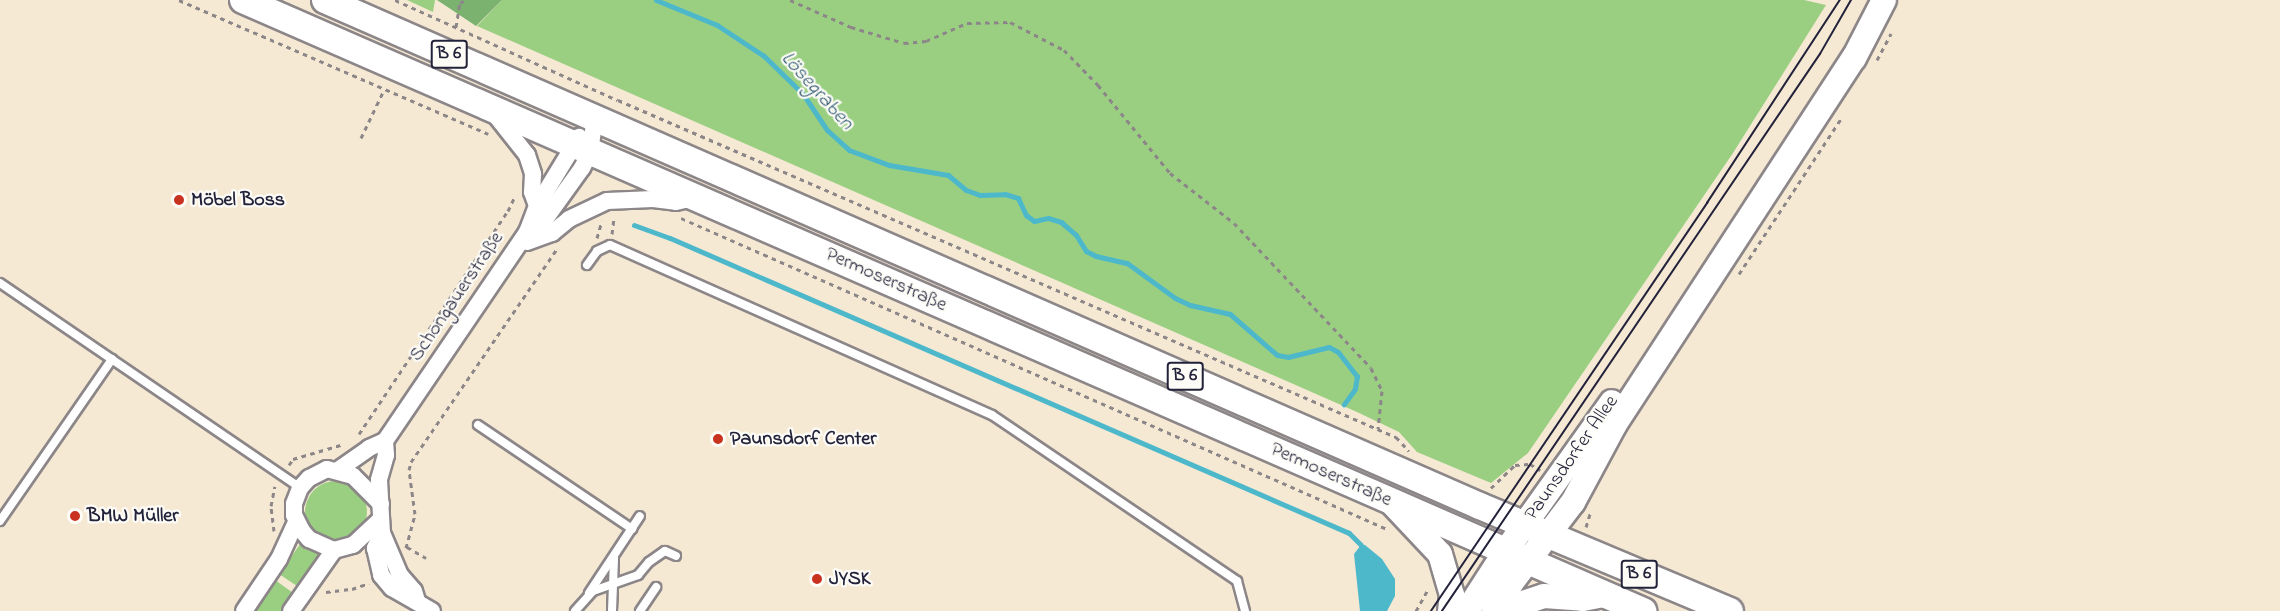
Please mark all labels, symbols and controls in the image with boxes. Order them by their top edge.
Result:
road number: B 6 [430,39,468,69]
water label: Lösegraben [775,47,859,135]
place label: Möbel Boss [191,188,285,212]
marker: Möbel Boss [172,193,186,207]
street label: Schongauerstraße [405,228,509,366]
street label: Permoserstraße [822,243,950,317]
road number: B 6 [1166,361,1204,391]
street label: Paunsdorfer Allee [1520,391,1624,525]
place label: Paunsdorf Center [730,427,876,451]
marker: Paunsdorf Center [711,432,725,446]
street label: Permoserstraße [1267,438,1395,512]
place label: BMW Müller [87,504,178,528]
marker: BMW Müller [68,509,82,523]
road number: B 6 [1620,559,1658,589]
place label: JYSK [829,567,870,591]
marker: JYSK [810,572,824,586]

